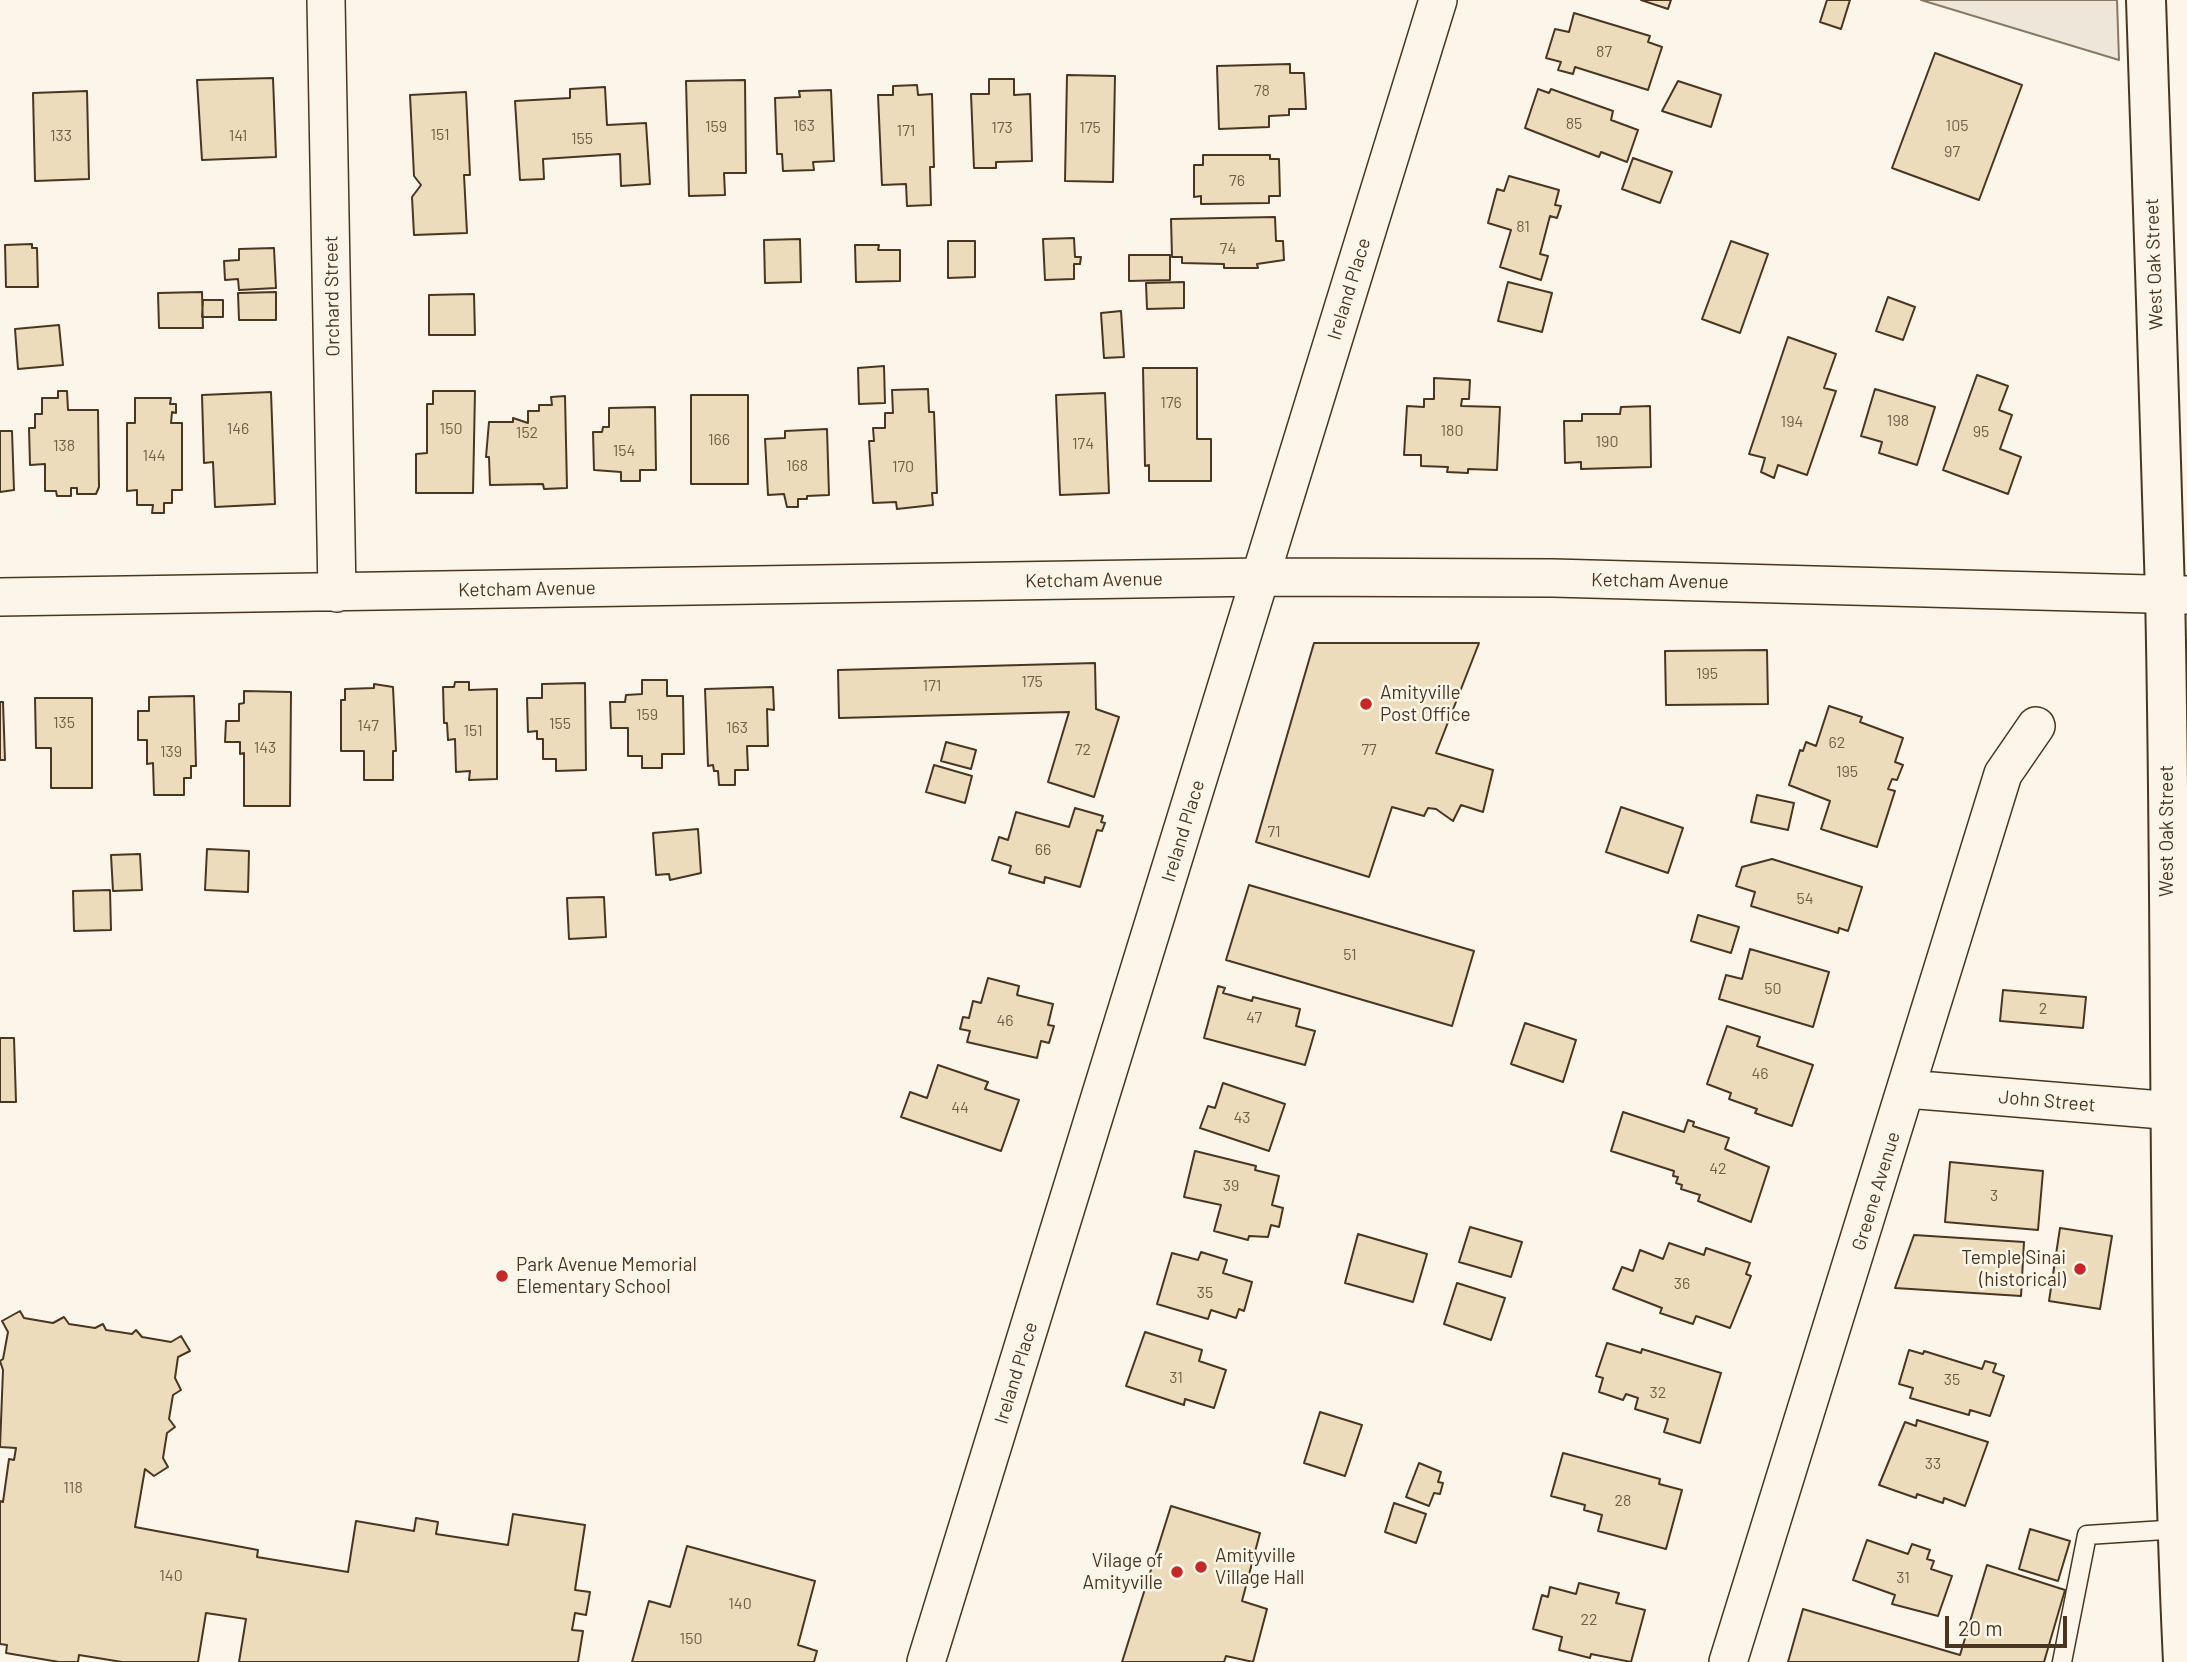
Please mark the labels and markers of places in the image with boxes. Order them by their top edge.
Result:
place label: Amityville Post Office [1380,682,1471,726]
marker: Amityville Post Office [1358,696,1374,712]
place label: Temple Sinai (historical) [1961,1247,2066,1291]
place label: Park Avenue Memorial Elementary School [516,1254,697,1298]
marker: Temple Sinai (historical) [2072,1261,2088,1277]
marker: Park Avenue Memorial Elementary School [494,1268,510,1284]
place label: Amityville Village Hall [1215,1545,1304,1589]
place label: Vilage of Amityville [1082,1550,1163,1594]
marker: Amityville Village Hall [1193,1559,1209,1575]
marker: Vilage of Amityville [1169,1564,1185,1580]

